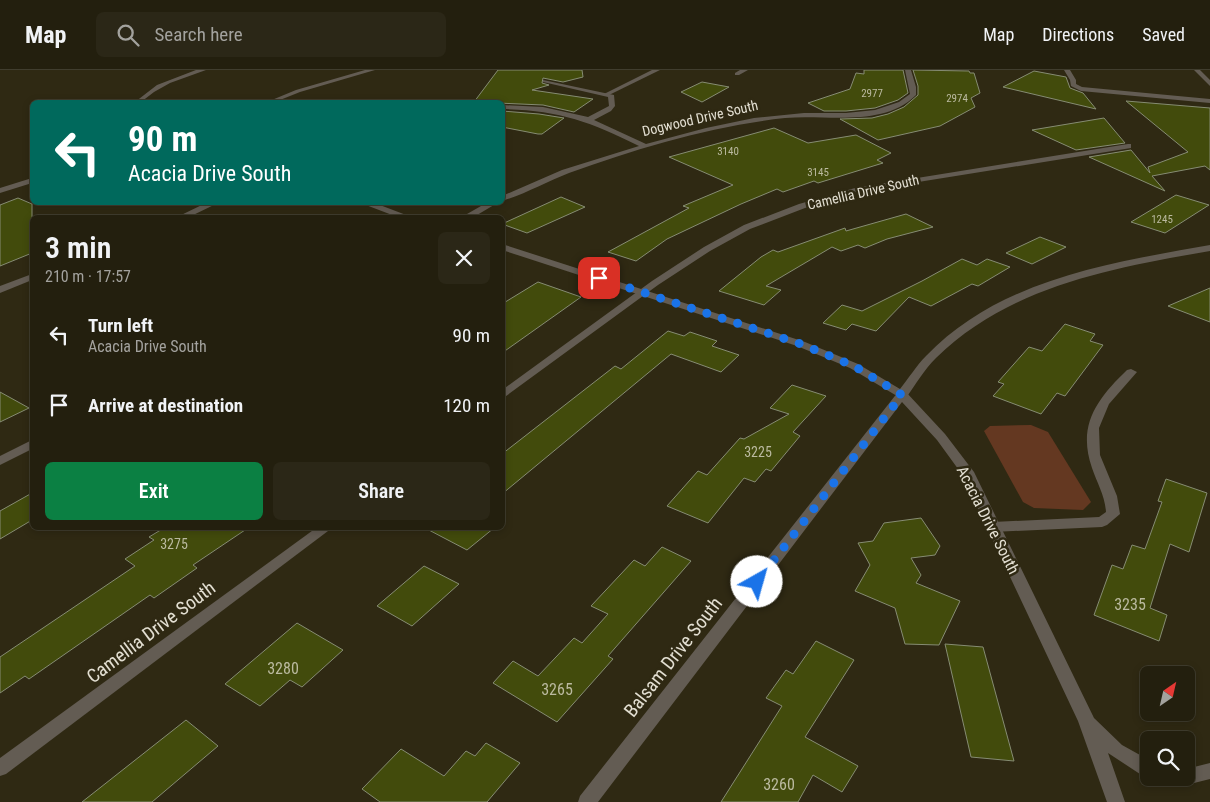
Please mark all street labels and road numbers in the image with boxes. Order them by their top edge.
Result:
street label: Dogwood Drive South [641,97,759,139]
street label: Camellia Drive South [805,171,921,213]
street label: Acacia Drive South [953,463,1023,577]
street label: Camellia Drive South [82,576,220,688]
street label: Balsam Drive South [619,592,727,722]

